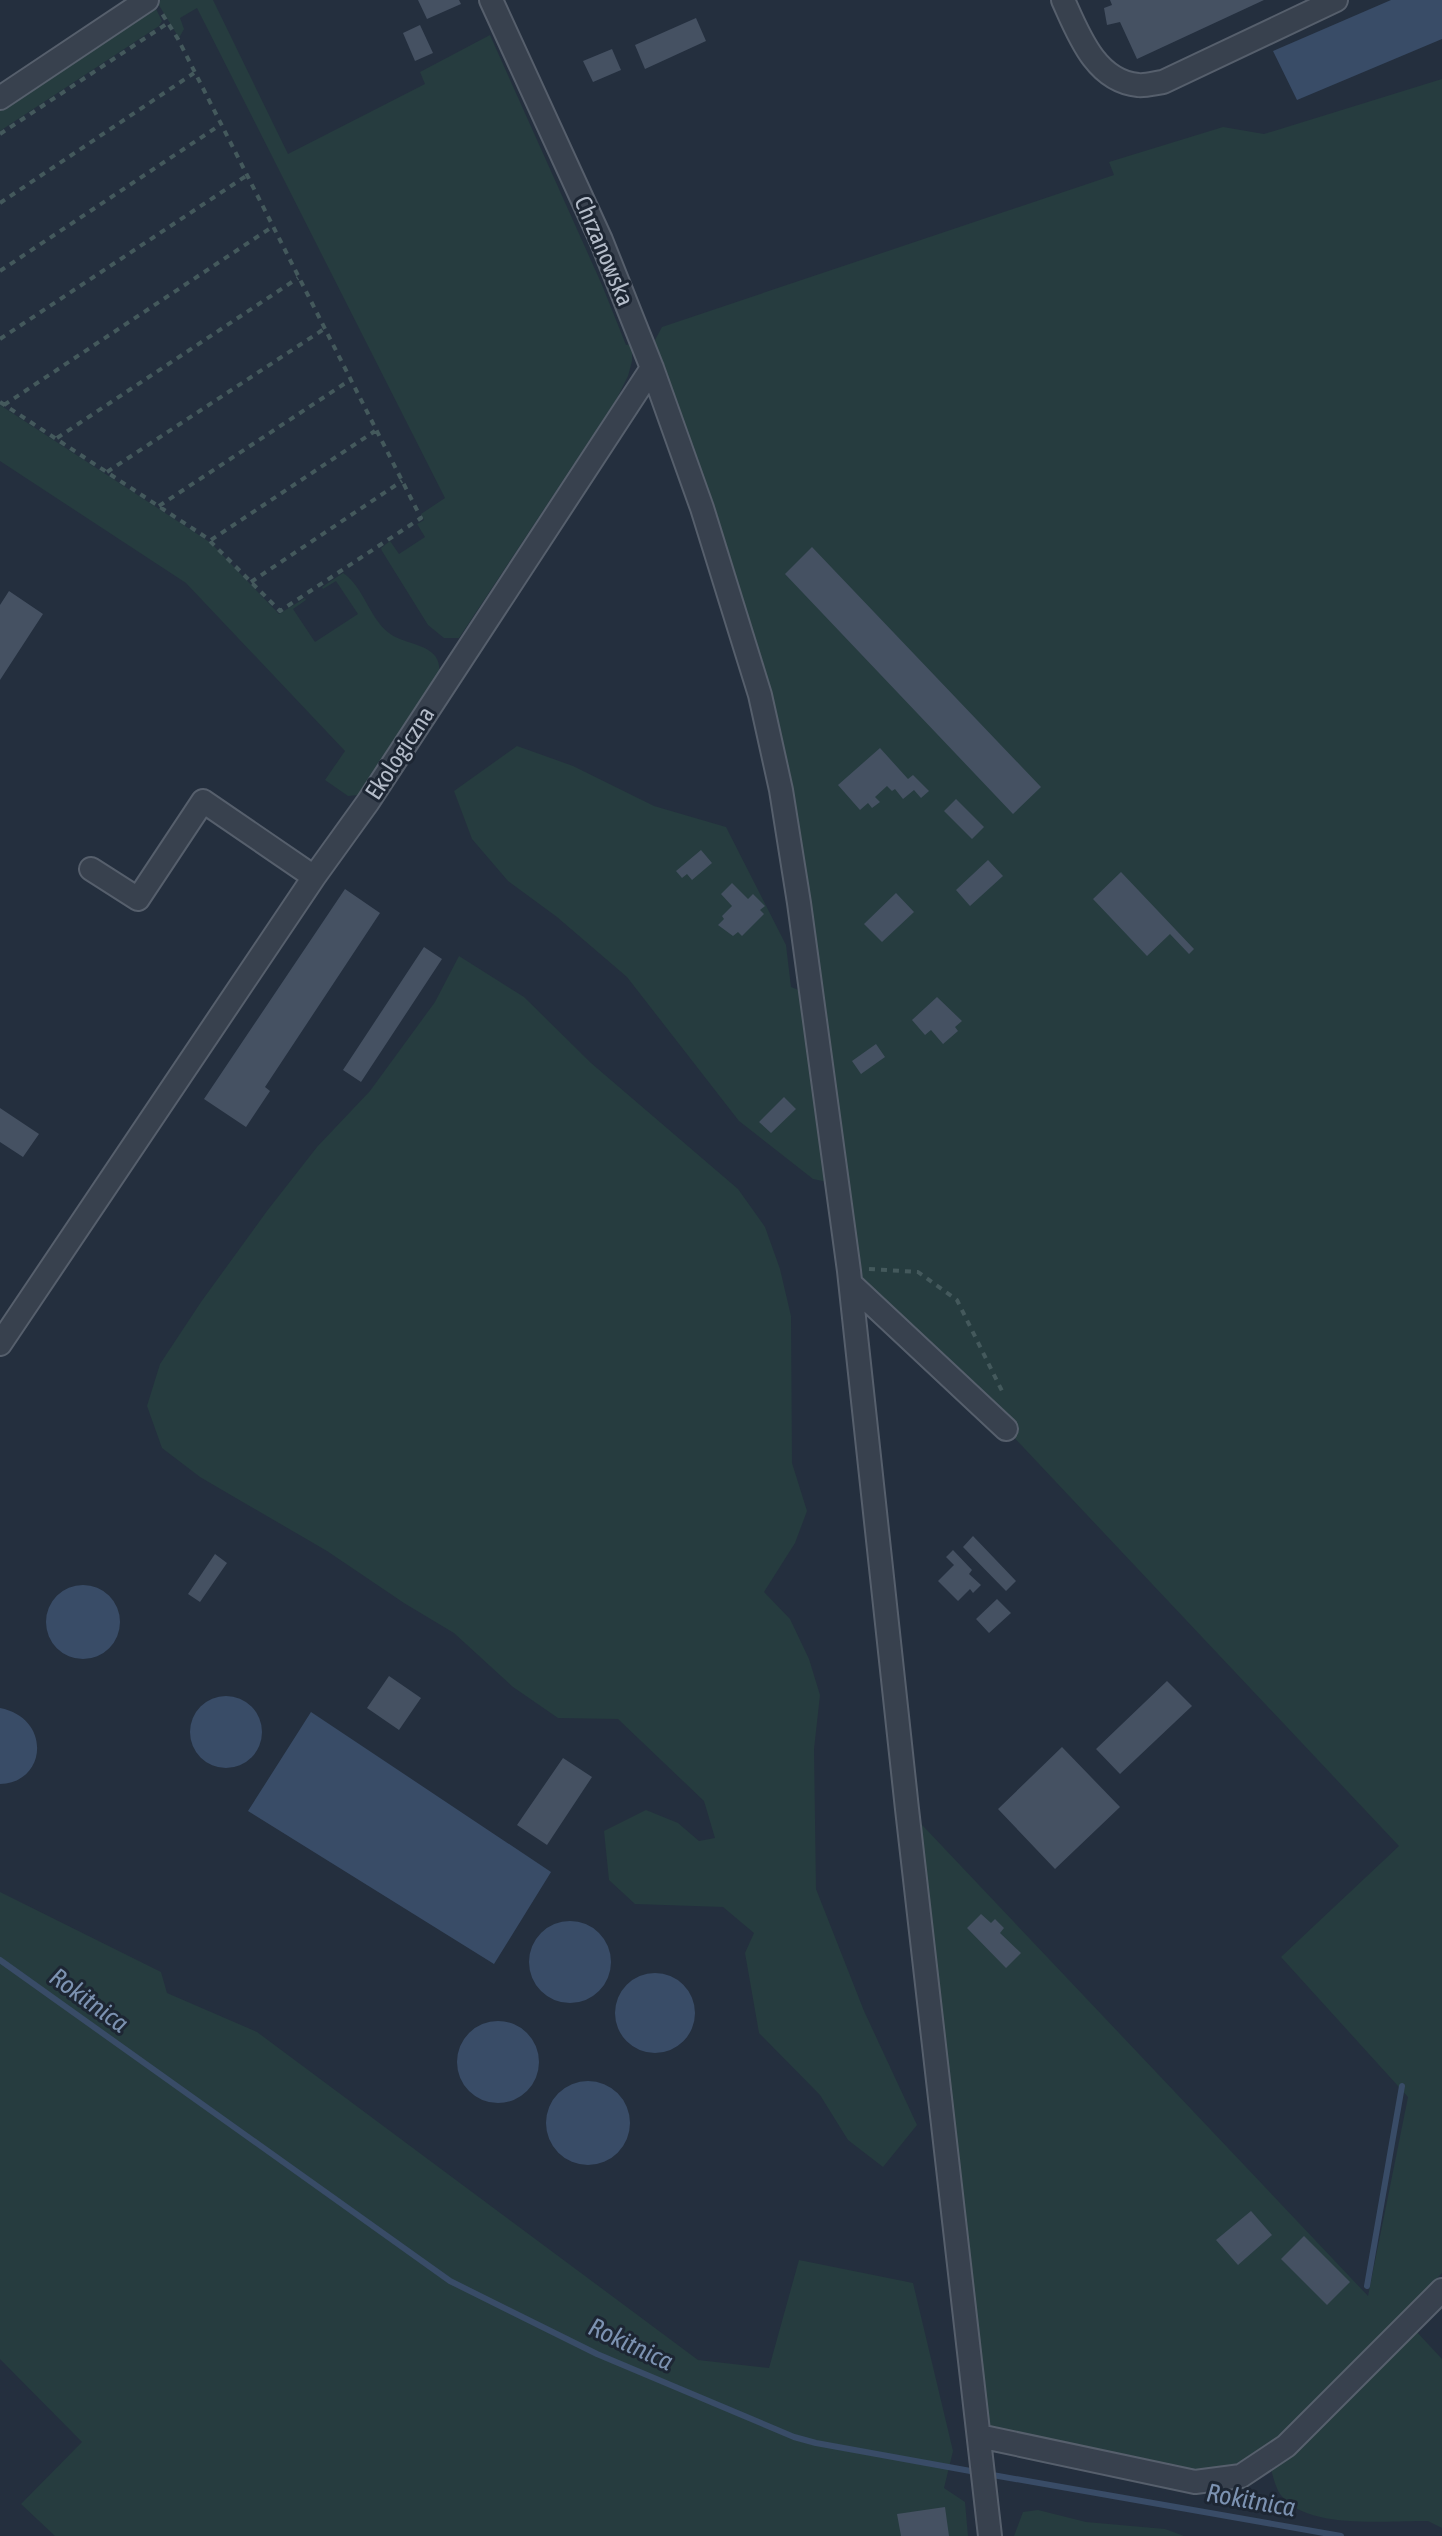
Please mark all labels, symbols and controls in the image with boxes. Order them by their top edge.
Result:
street label: Chrzanowska [569,192,640,310]
street label: Ekologiczna [360,701,440,804]
water label: Rokitnica [44,1962,134,2038]
water label: Rokitnica [584,2311,678,2377]
water label: Rokitnica [1204,2477,1298,2523]

